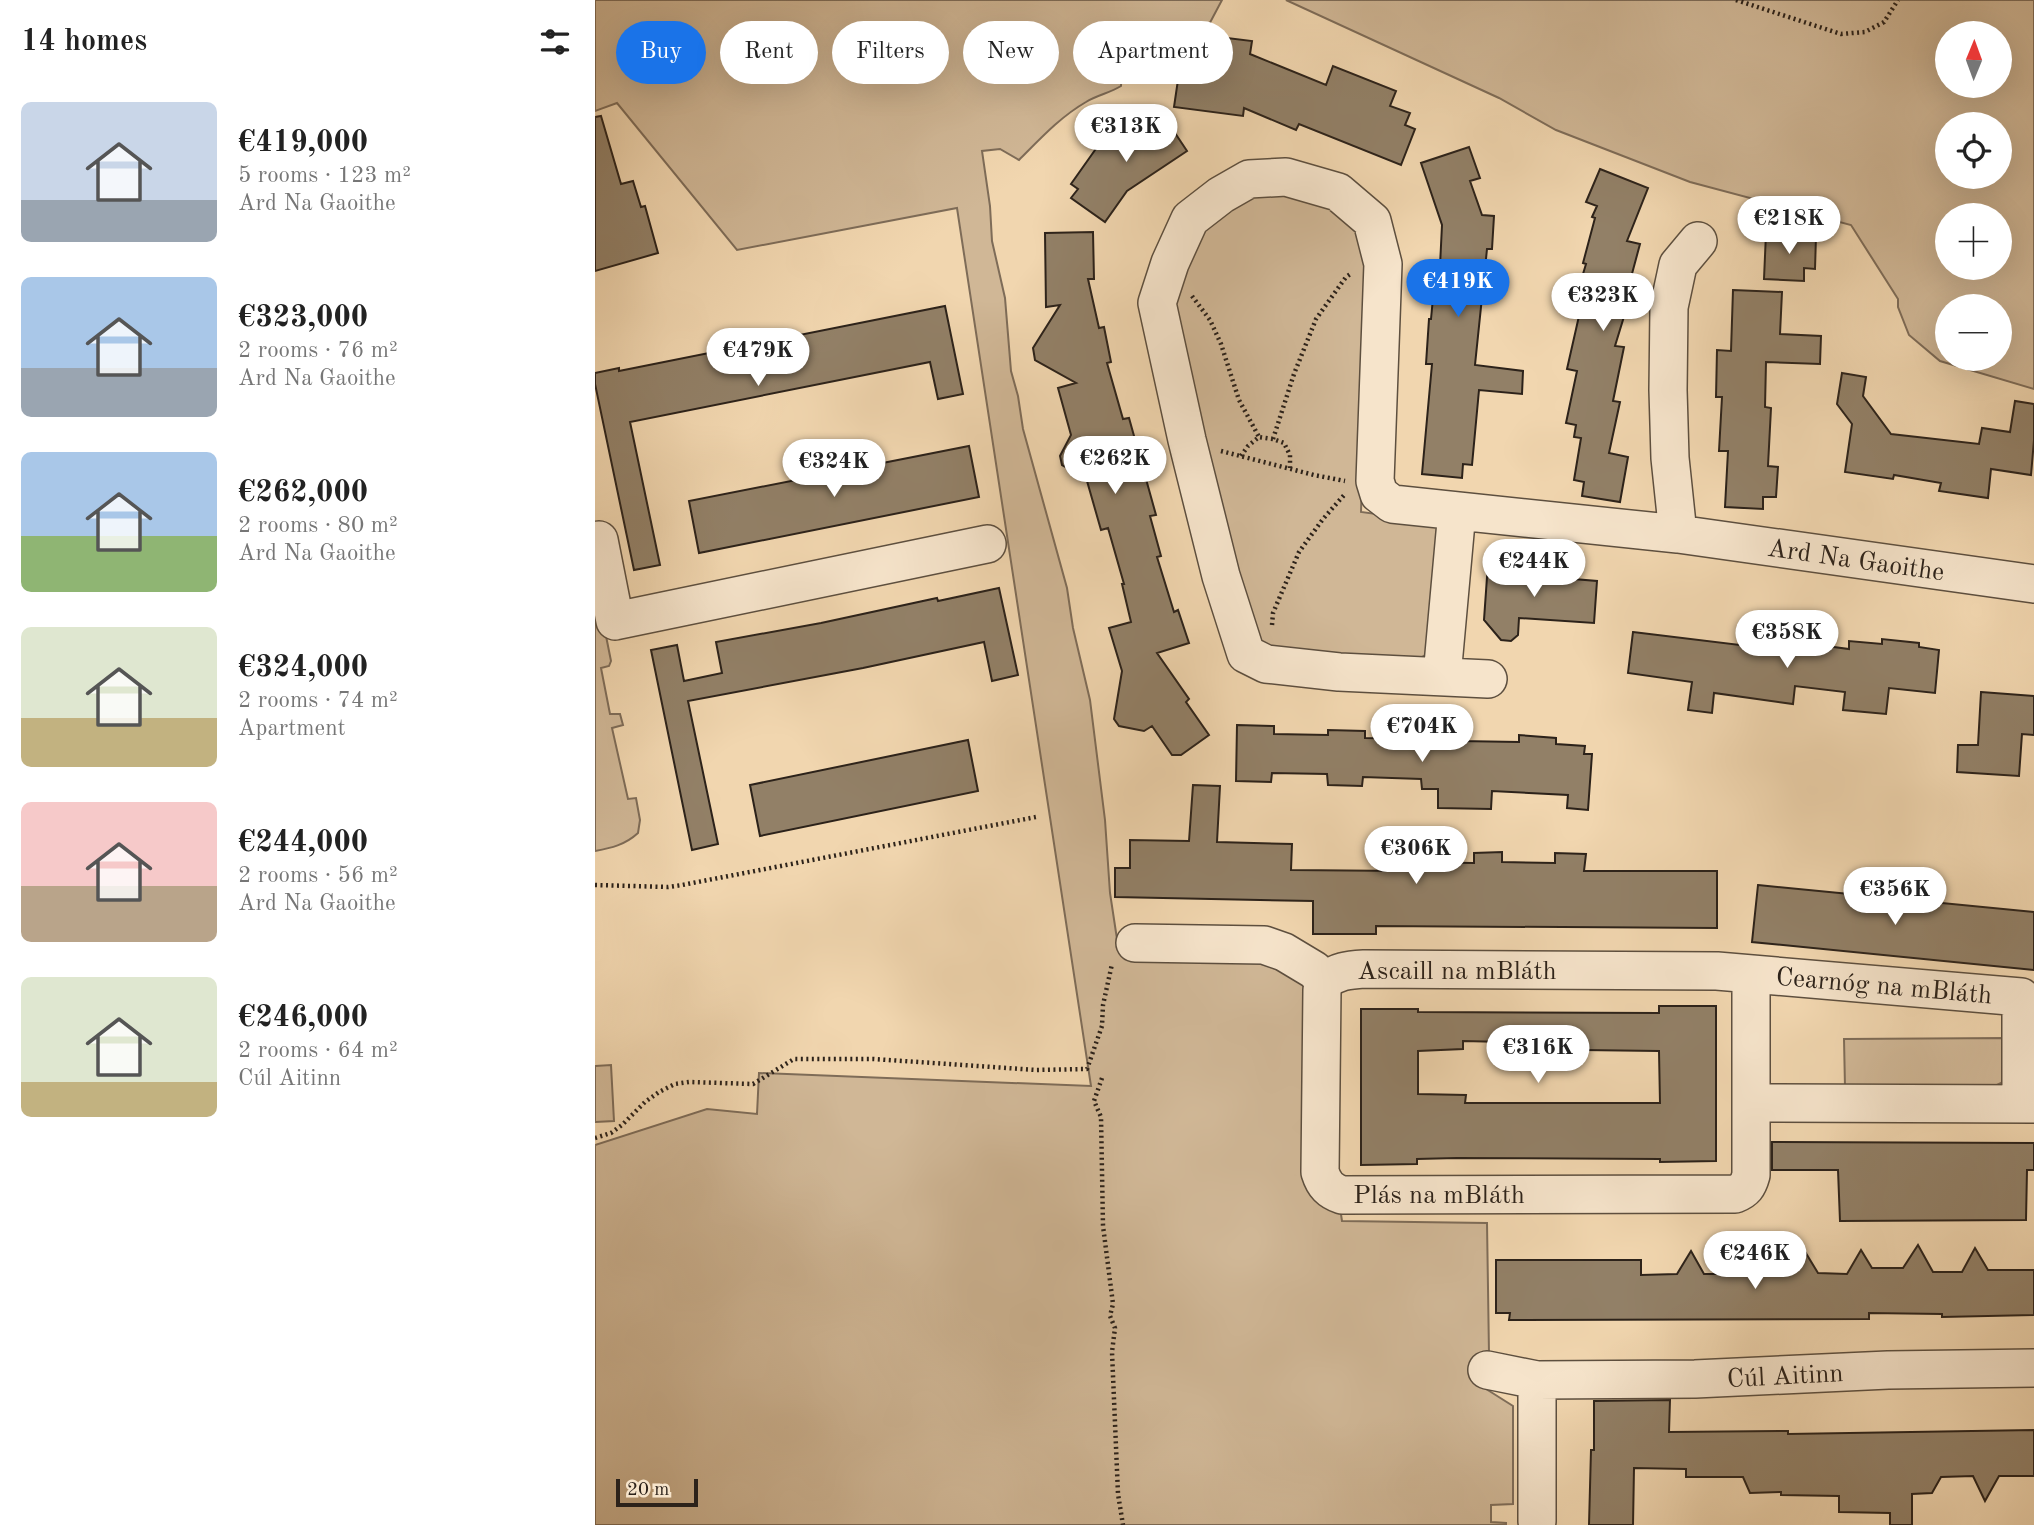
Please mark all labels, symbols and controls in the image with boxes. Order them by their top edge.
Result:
chip: Buy [616,21,706,84]
chip: Rent [720,21,818,84]
chip: Filters [832,21,949,84]
chip: New [963,21,1059,84]
chip: Apartment [1073,21,1233,84]
north arrow [1935,21,2013,98]
map controls [1935,21,2012,371]
icon: filters [536,23,574,61]
text: 14 homes [21,27,147,57]
pin: €313K [1077,104,1175,164]
button: locate [1935,112,2012,189]
text: €313K [1090,115,1162,138]
text: €419,000 [238,128,368,158]
icon: home [77,130,161,214]
text: 5 rooms · 123 m² [238,164,411,187]
text: Ard Na Gaoithe [238,192,396,215]
pin: €218K [1740,196,1838,256]
button: + [1935,203,2012,280]
text: €218K [1753,207,1825,230]
pin: €419K [1409,260,1507,319]
text: €419K [1422,270,1494,293]
pin: €323K [1554,274,1652,333]
text: €323K [1567,284,1639,307]
button: − [1935,294,2012,371]
text: €323,000 [238,303,368,333]
icon: home [77,305,161,389]
pin: €479K [709,328,807,388]
text: 2 rooms · 76 m² [238,339,398,362]
text: €479K [722,339,794,362]
text: Ard Na Gaoithe [238,367,396,390]
pin: €262K [1066,436,1164,496]
pin: €324K [785,440,883,499]
text: €262K [1079,447,1151,470]
text: €324K [798,450,870,473]
text: €262,000 [238,478,368,508]
icon: home [77,480,161,564]
text: 2 rooms · 80 m² [238,514,398,537]
street label: Ard Na Gaoithe [1766,536,1946,586]
pin: €244K [1485,540,1583,599]
text: Ard Na Gaoithe [238,542,396,565]
text: €244K [1498,550,1570,573]
pin: €358K [1738,610,1836,670]
text: €358K [1751,621,1823,644]
text: €324,000 [238,653,368,683]
icon: home [77,655,161,739]
text: 2 rooms · 74 m² [238,689,398,712]
pin: €704K [1373,704,1471,764]
text: €704K [1386,715,1458,738]
text: Apartment [238,717,346,740]
pin: €306K [1367,826,1465,886]
text: €244,000 [238,828,368,858]
icon: home [77,830,161,914]
text: €306K [1380,837,1452,860]
text: 2 rooms · 56 m² [238,864,398,887]
pin: €356K [1846,867,1944,927]
text: €356K [1859,878,1931,901]
text: Ard Na Gaoithe [238,892,396,915]
street label: Ascaill na mBláth [1357,959,1557,985]
street label: Cearnóg na mBláth [1775,965,1993,1009]
text: €246,000 [238,1003,368,1033]
icon: home [77,1005,161,1089]
pin: €316K [1489,1026,1587,1085]
text: €316K [1502,1036,1574,1059]
text: 2 rooms · 64 m² [238,1039,398,1062]
text: Cúl Aitinn [238,1067,341,1090]
street label: Plás na mBláth [1353,1183,1525,1209]
pin: €246K [1706,1232,1804,1291]
text: €246K [1719,1242,1791,1265]
street label: Cúl Aitinn [1726,1361,1844,1393]
scale bar [616,1476,698,1508]
text: 20 m [627,1481,669,1500]

